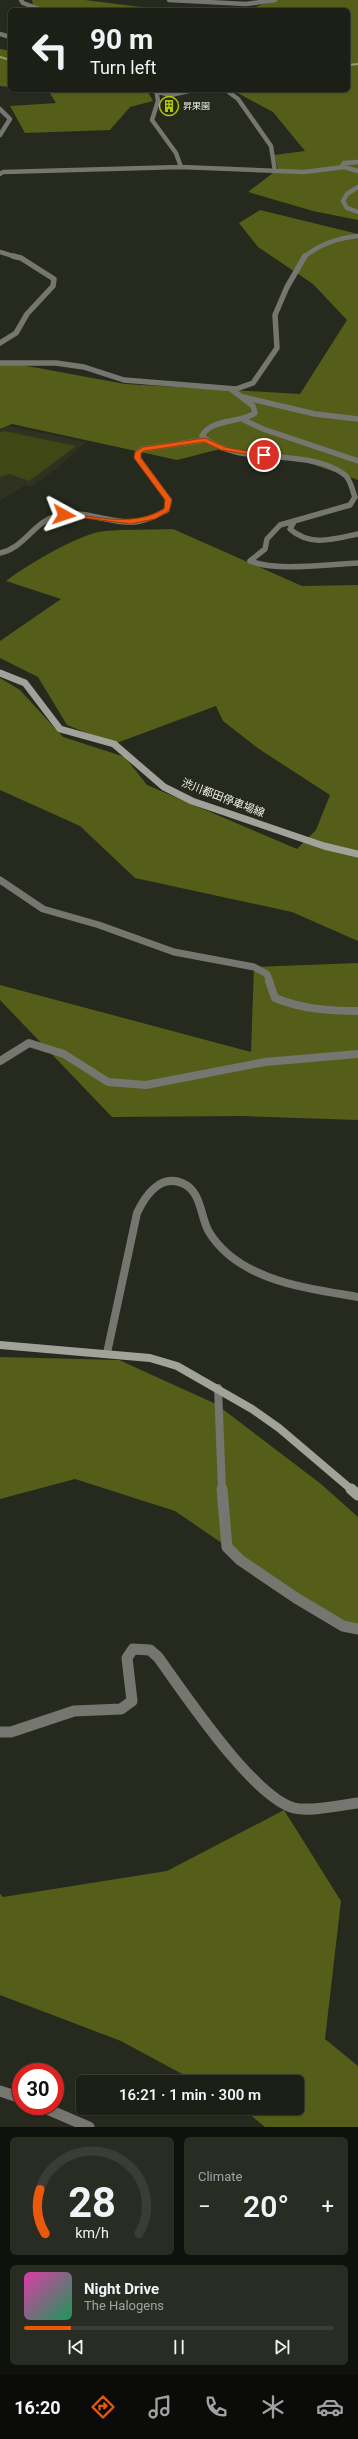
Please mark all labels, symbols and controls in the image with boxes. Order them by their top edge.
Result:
text: 90 m [90,23,153,56]
icon: left [24,24,76,76]
text: Turn left [90,57,156,78]
building icon: 昇果園 [158,95,180,117]
place label: 昇果園 [183,101,210,111]
pin [247,438,281,472]
icon: arrive [253,444,275,466]
position arrow [43,494,85,536]
street label: 渋川都田停車場線 [180,776,266,820]
speed limit sign: 30 [12,2063,64,2115]
text: 16:21 · 1 min · 300 m [119,2086,261,2104]
text: Climate [198,2169,242,2184]
text: 28 [68,2178,116,2227]
text: 20° [243,2189,289,2224]
text: − [198,2194,211,2219]
text: + [322,2194,334,2219]
text: km/h [75,2225,109,2241]
text: Night Drive [84,2280,159,2298]
text: The Halogens [84,2298,164,2313]
icon: previous [65,2336,87,2358]
icon: pause [168,2336,190,2358]
icon: next [271,2336,293,2358]
icon: directions [89,2393,117,2421]
icon: music [146,2393,174,2421]
icon: phone [202,2393,230,2421]
icon: climate [259,2393,287,2421]
icon: car [316,2393,344,2421]
text: 16:20 [14,2397,61,2418]

